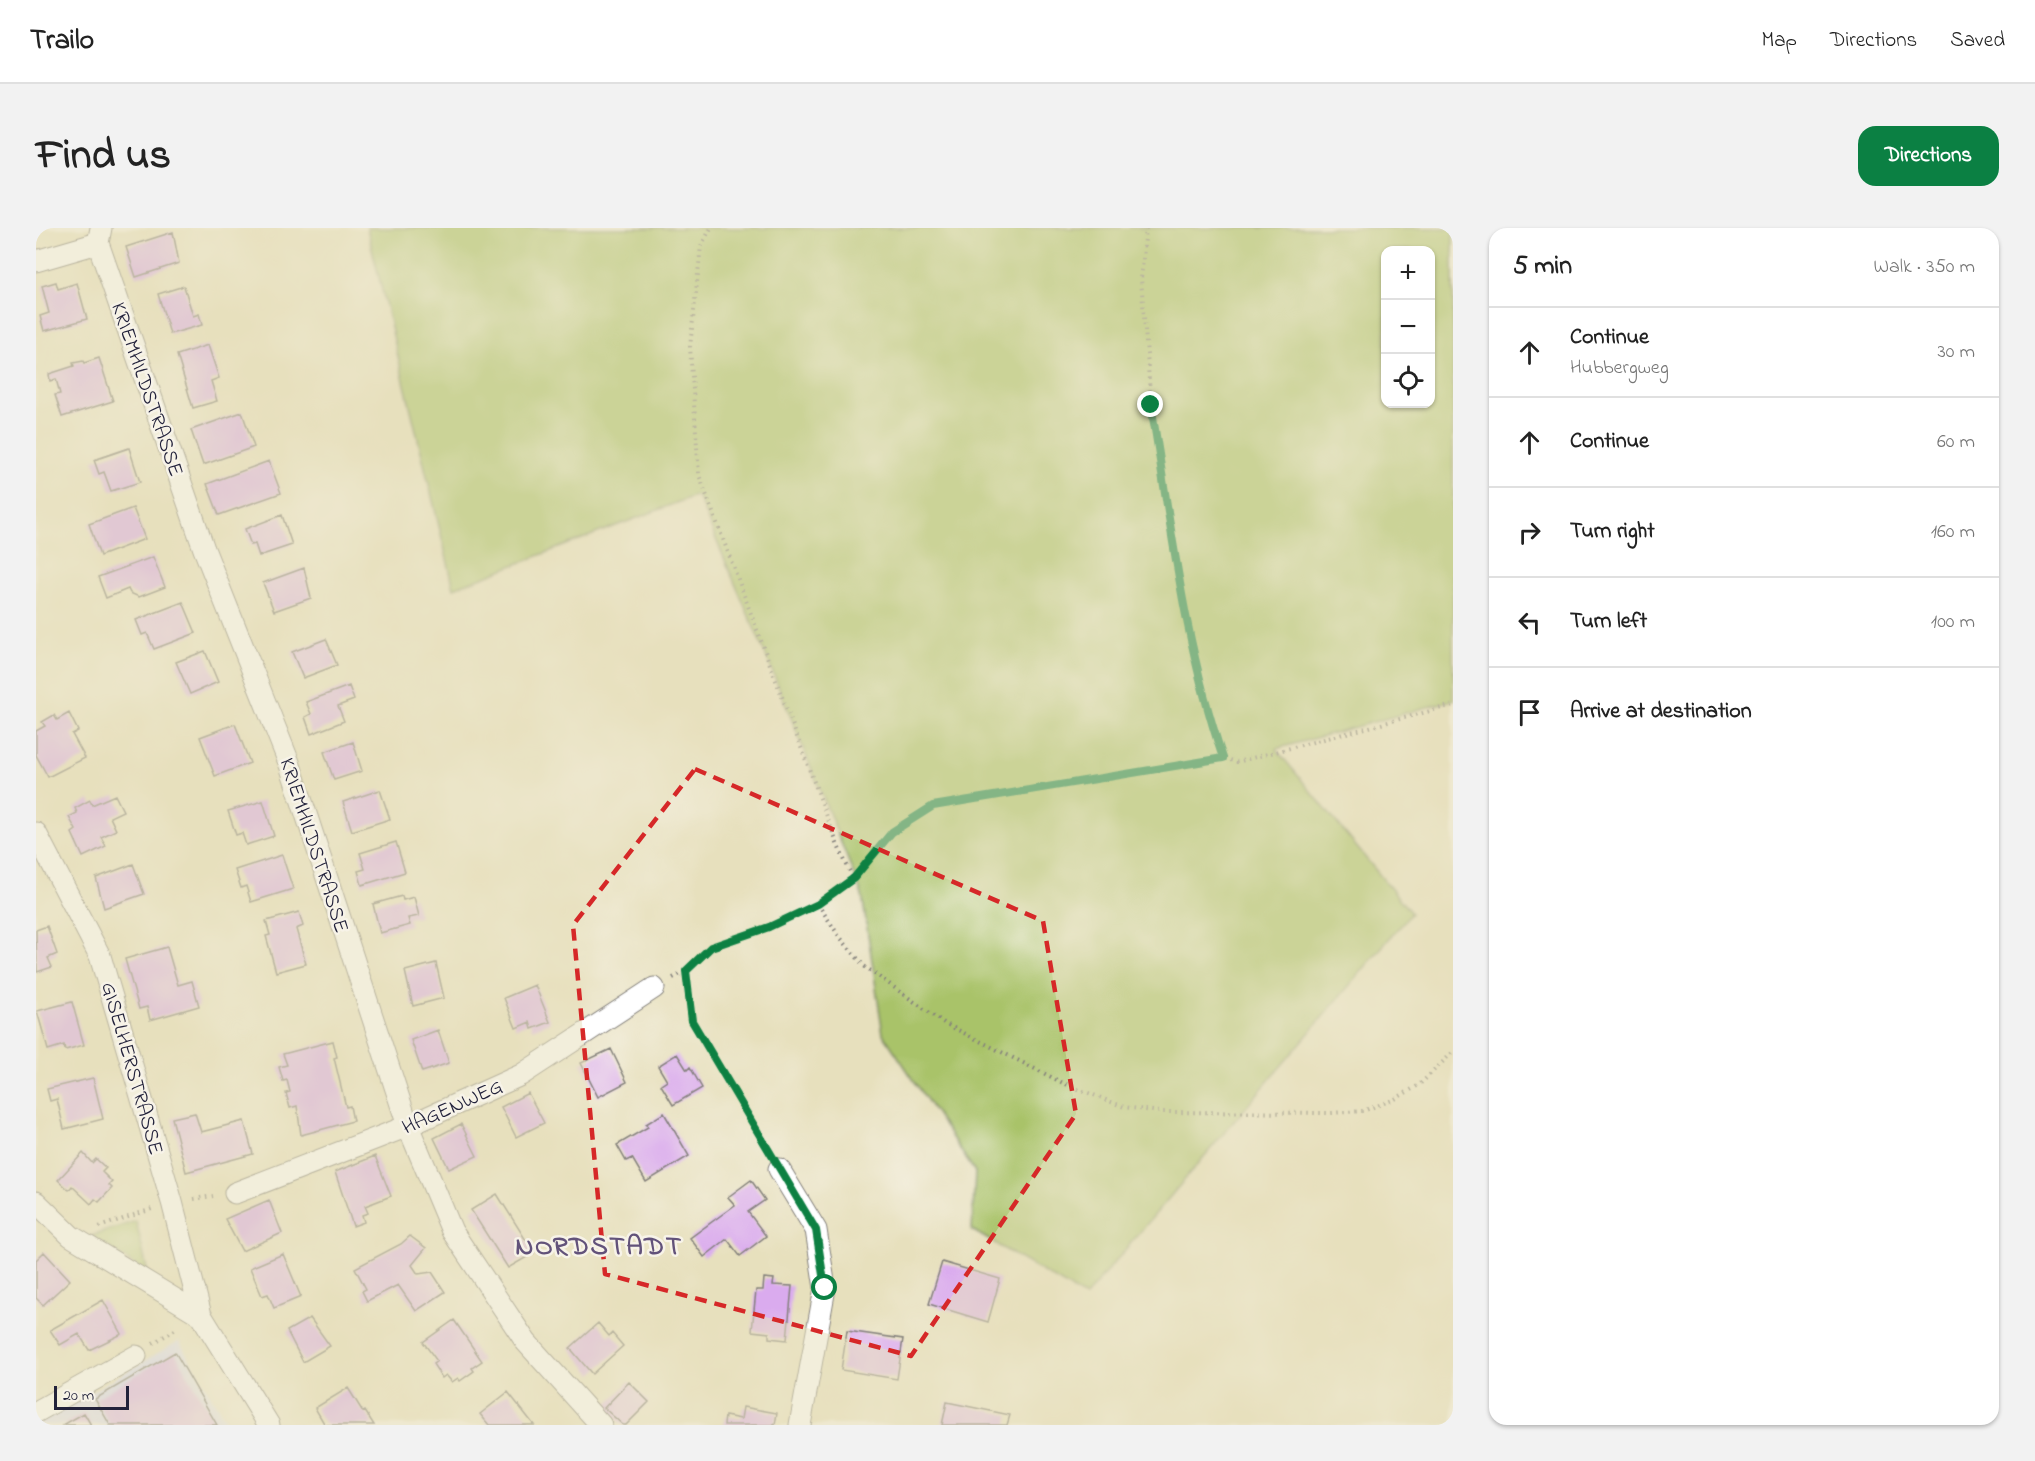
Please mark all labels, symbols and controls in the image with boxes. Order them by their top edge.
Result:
text: Trailo [30,21,94,62]
text: Map [1761,26,1797,56]
text: Directions [1830,26,1917,56]
text: Saved [1950,26,2005,56]
text: Find us [36,126,171,187]
button: Directions [1858,126,1999,186]
map controls [1381,246,1435,408]
button: + [1381,246,1435,300]
text: 5 min [1513,248,1572,286]
text: Walk · 350 m [1873,253,1975,282]
street label: KRIEMHILDSTRASSE [102,299,190,481]
button: − [1381,300,1435,354]
text: Continue [1570,322,1649,354]
icon: ahead [1513,336,1546,369]
text: 30 m [1938,338,1975,367]
button: locate [1381,354,1435,408]
text: Hubbergweg [1570,354,1669,383]
route end [1137,391,1163,417]
icon: ahead [1513,426,1546,459]
text: Continue [1570,426,1649,458]
text: 60 m [1937,428,1975,457]
icon: right [1513,516,1546,549]
text: Turn right [1570,516,1655,548]
text: 160 m [1931,518,1975,547]
icon: left [1513,606,1546,639]
text: Turn left [1570,606,1647,638]
text: 100 m [1931,608,1975,637]
icon: arrive [1513,696,1546,729]
text: Arrive at destination [1570,696,1752,728]
street label: KRIEMHILDSTRASSE [271,754,356,937]
street label: GISELHERSTRASSE [92,979,170,1158]
street label: HAGENWEG [398,1072,508,1143]
district label: NORDSTADT [515,1228,683,1267]
route start [811,1274,837,1300]
scale bar [54,1383,129,1410]
text: 20 m [63,1384,94,1408]

